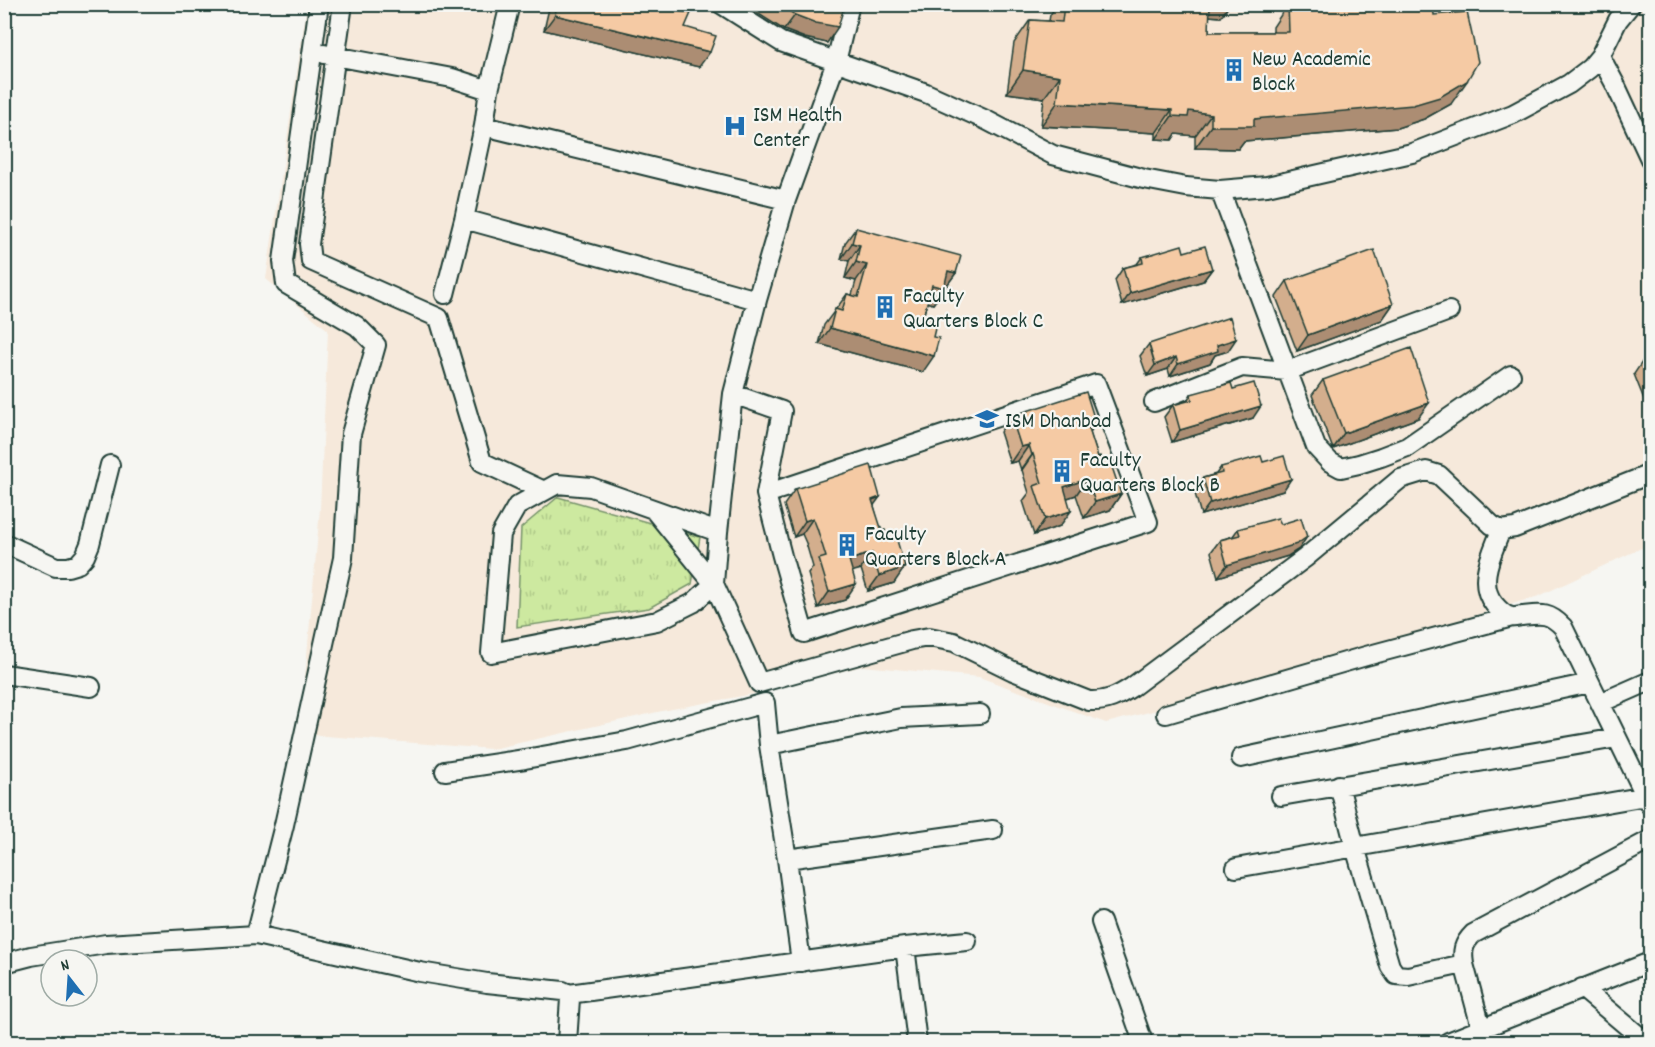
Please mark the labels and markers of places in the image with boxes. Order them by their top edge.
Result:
place label: New Academic Block [1252,45,1371,101]
building icon: New Academic Block [1221,57,1247,83]
place label: ISM Health Center [753,101,842,157]
hospital icon: ISM Health Center [722,113,748,139]
place label: Faculty Quarters Block C [903,282,1043,338]
building icon: Faculty Quarters Block C [872,294,898,320]
school or university icon: ISM Dhanbad [974,406,1000,432]
place label: ISM Dhanbad [1005,407,1112,438]
place label: Faculty Quarters Block B [1080,446,1220,502]
building icon: Faculty Quarters Block B [1049,458,1075,484]
place label: Faculty Quarters Block A [865,520,1006,576]
building icon: Faculty Quarters Block A [834,532,860,558]

